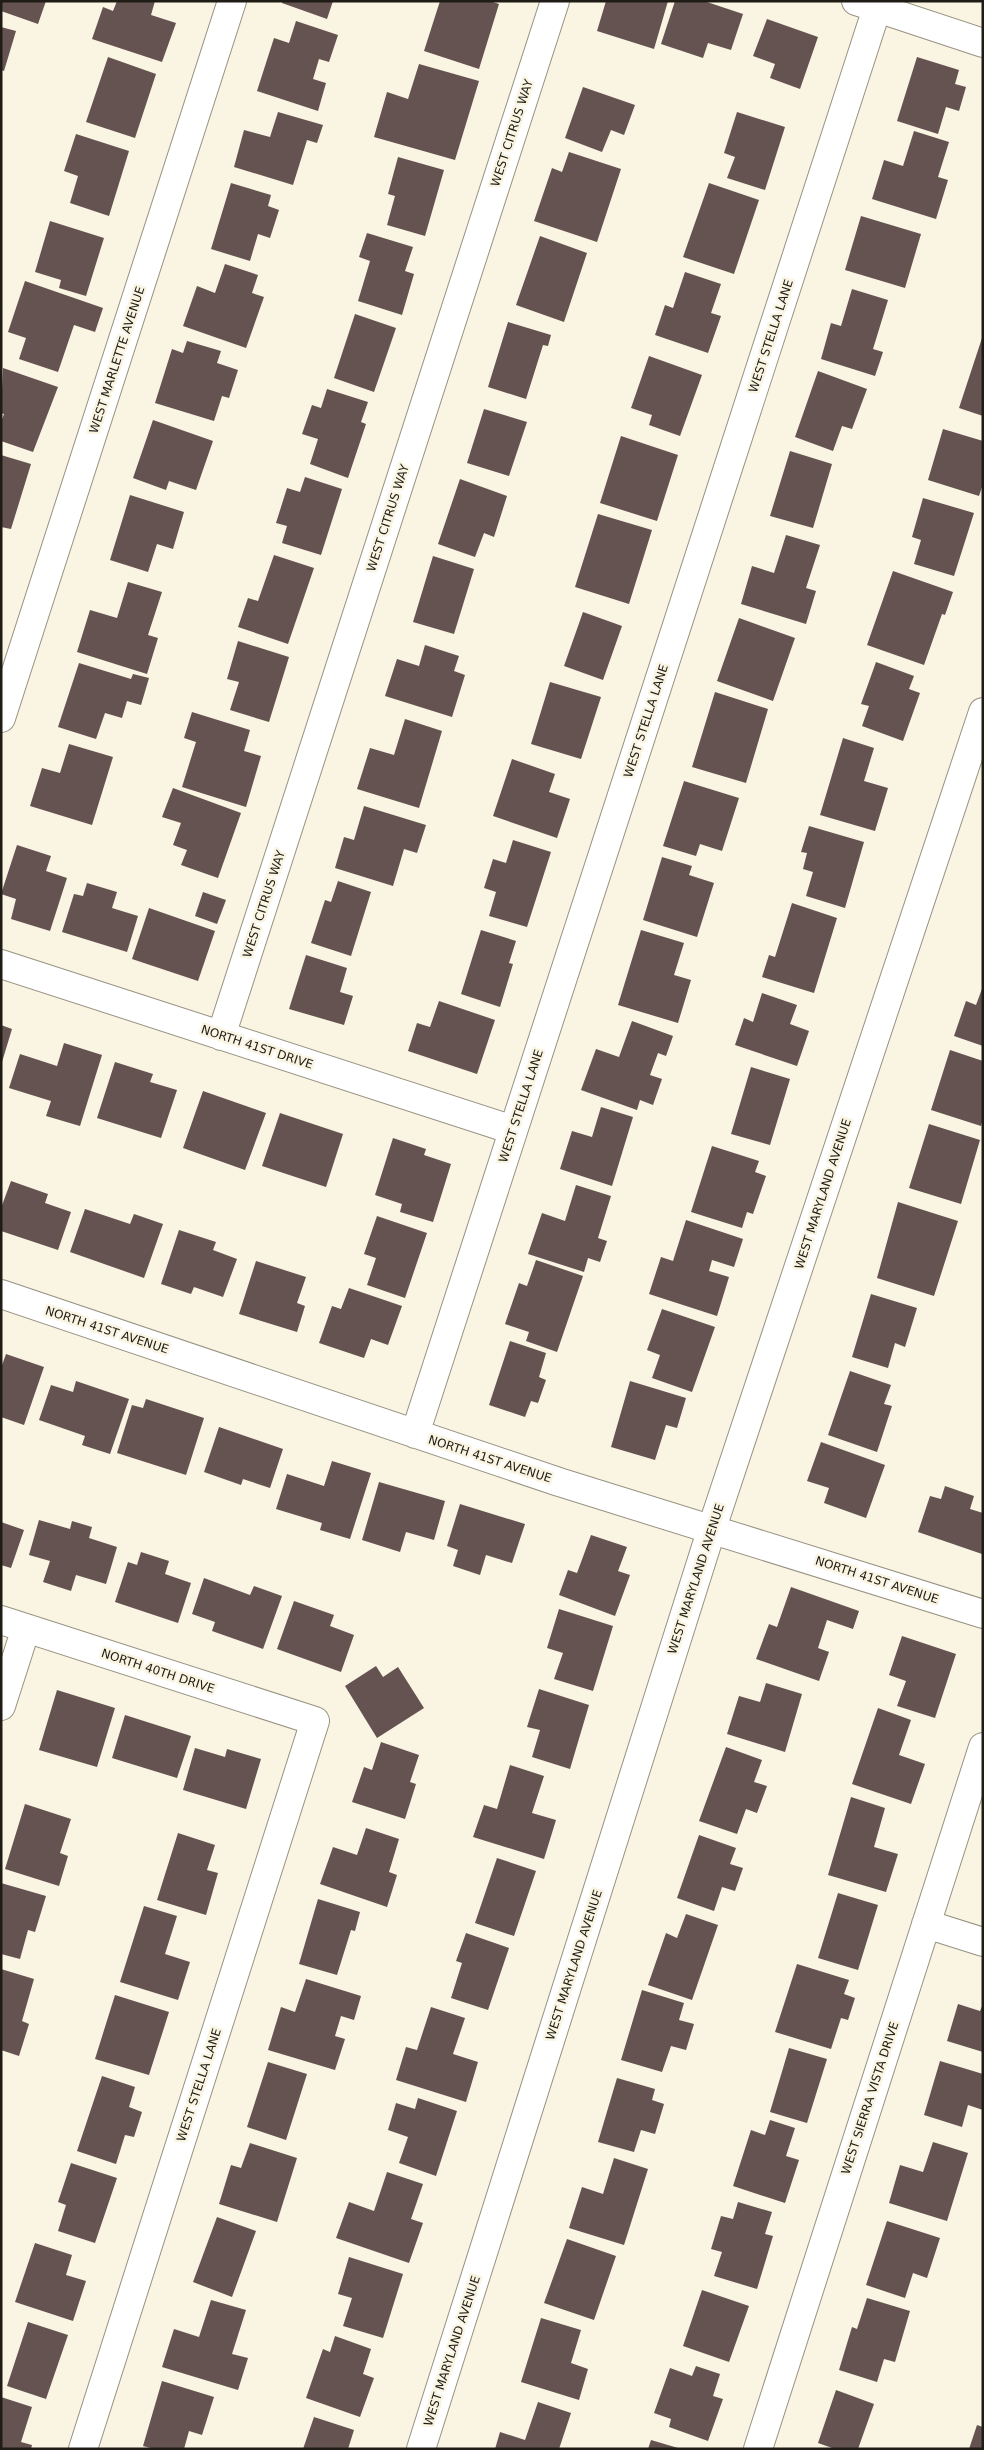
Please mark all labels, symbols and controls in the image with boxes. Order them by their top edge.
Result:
street label: WEST CITRUS WAY [488,77,536,188]
street label: WEST STELLA LANE [746,278,796,394]
street label: WEST MARLETTE AVENUE [87,285,147,435]
street label: WEST CITRUS WAY [364,462,412,573]
street label: WEST STELLA LANE [621,663,671,779]
street label: WEST CITRUS WAY [240,848,288,959]
street label: NORTH 41ST DRIVE [199,1022,315,1072]
street label: WEST STELLA LANE [496,1048,546,1164]
street label: WEST MARYLAND AVENUE [792,1117,854,1271]
street label: NORTH 41ST AVENUE [44,1303,170,1357]
street label: NORTH 41ST AVENUE [427,1432,553,1486]
street label: WEST MARYLAND AVENUE [665,1502,727,1656]
street label: NORTH 41ST AVENUE [814,1553,940,1607]
street label: NORTH 40TH DRIVE [100,1646,216,1696]
street label: WEST MARYLAND AVENUE [543,1888,605,2042]
street label: WEST SIERRA VISTA DRIVE [839,2020,901,2176]
street label: WEST STELLA LANE [174,2027,224,2143]
street label: WEST MARYLAND AVENUE [421,2274,483,2428]

